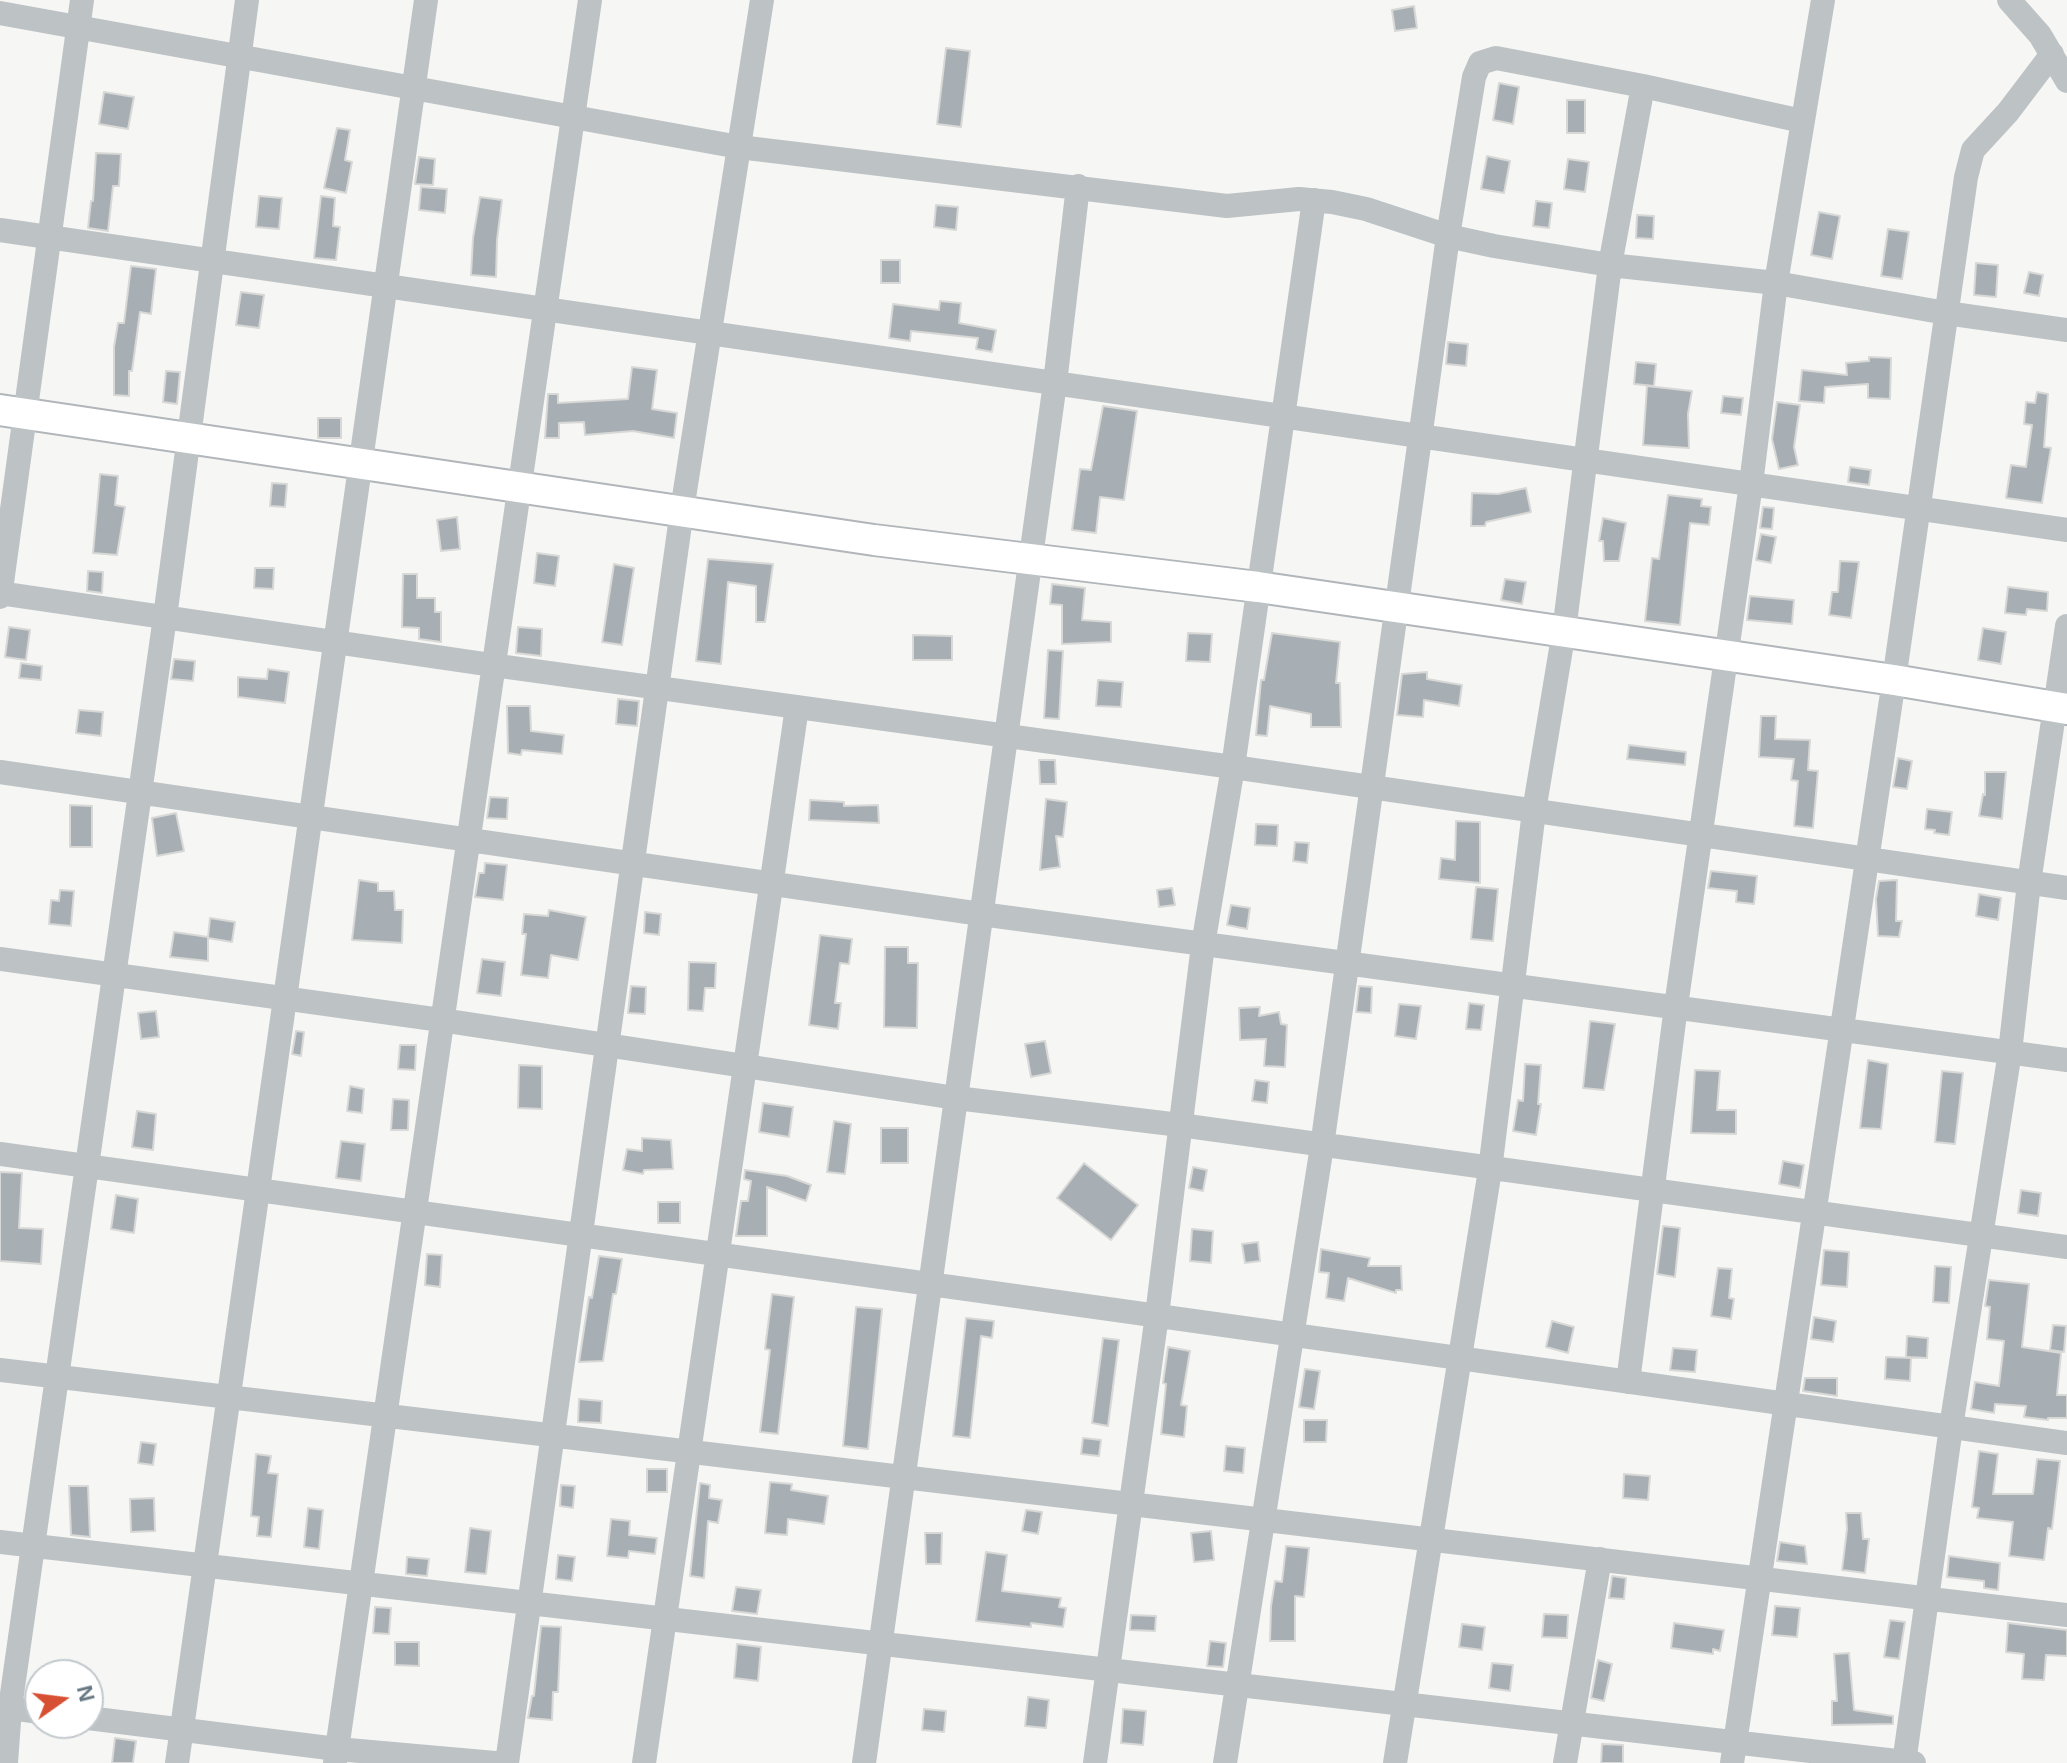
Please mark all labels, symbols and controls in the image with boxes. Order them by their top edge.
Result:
north arrow [24,1659,104,1739]
text: N [72,1683,100,1704]

